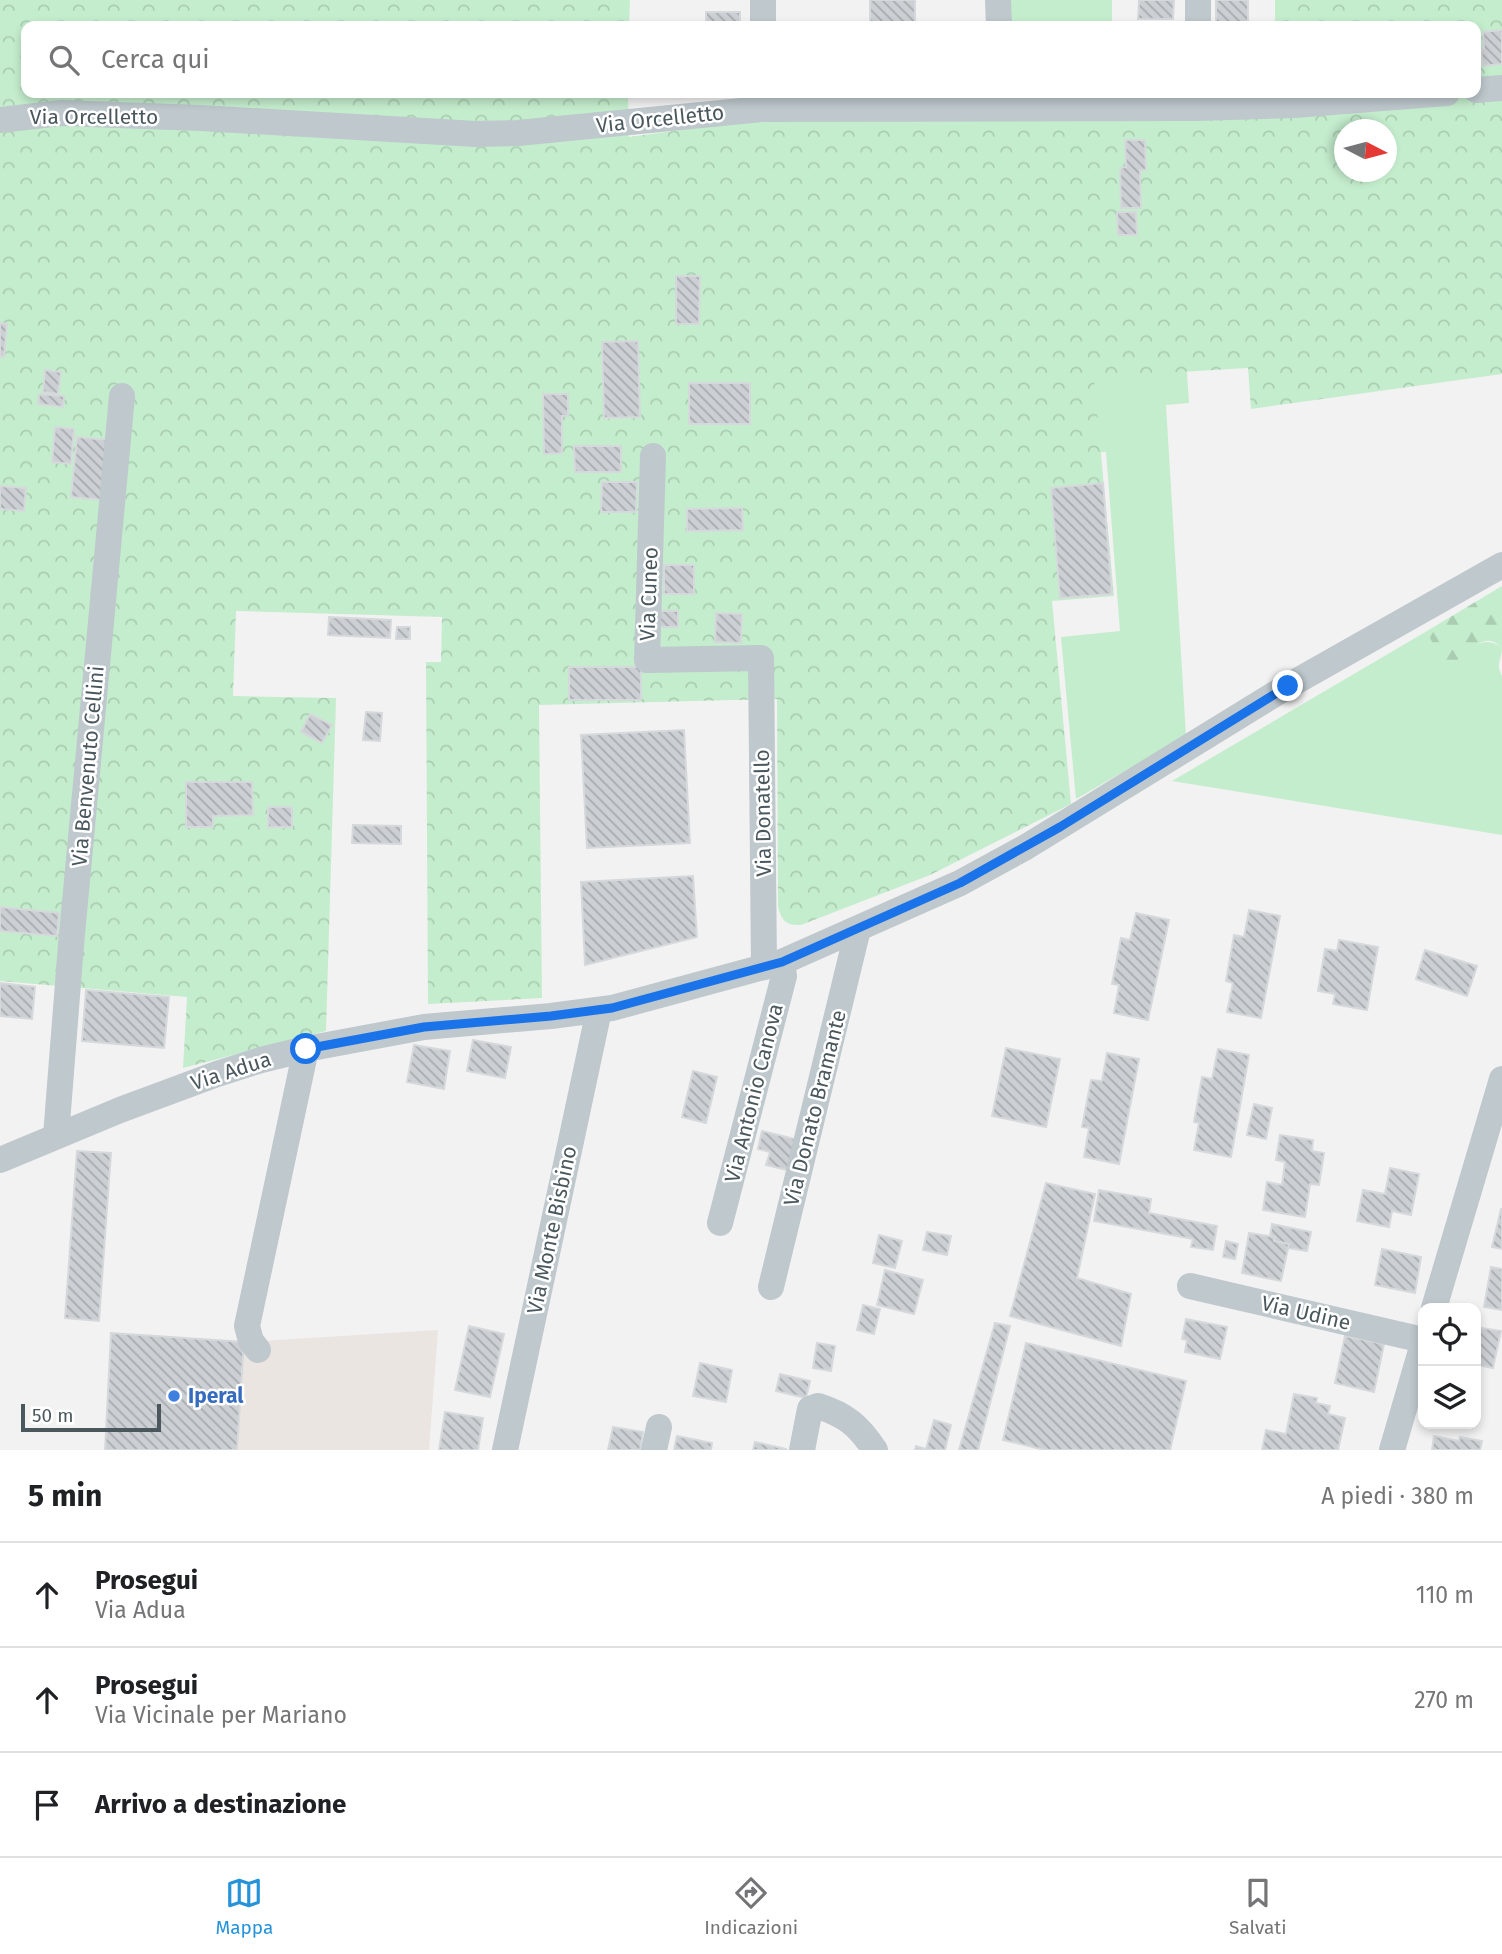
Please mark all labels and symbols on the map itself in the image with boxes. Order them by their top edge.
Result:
street label: Via Orcelletto [595,99,725,139]
street label: Via Orcelletto [30,104,158,130]
north arrow [1334,119,1397,182]
street label: Via Cuneo [634,546,664,642]
street label: Via Benvenuto Cellini [66,664,110,868]
route end [1272,670,1303,701]
street label: Via Donatello [749,749,777,877]
street label: Via Antonio Canova [719,1001,789,1185]
street label: Via Donato Bramante [778,1007,852,1209]
route start [290,1033,321,1064]
street label: Via Adua [188,1046,274,1096]
street label: Via Monte Bisbino [521,1144,583,1316]
street label: Via Udine [1259,1290,1353,1336]
place label: Iperal [188,1383,244,1409]
marker: Iperal [166,1388,182,1404]
scale bar [21,1401,161,1433]

